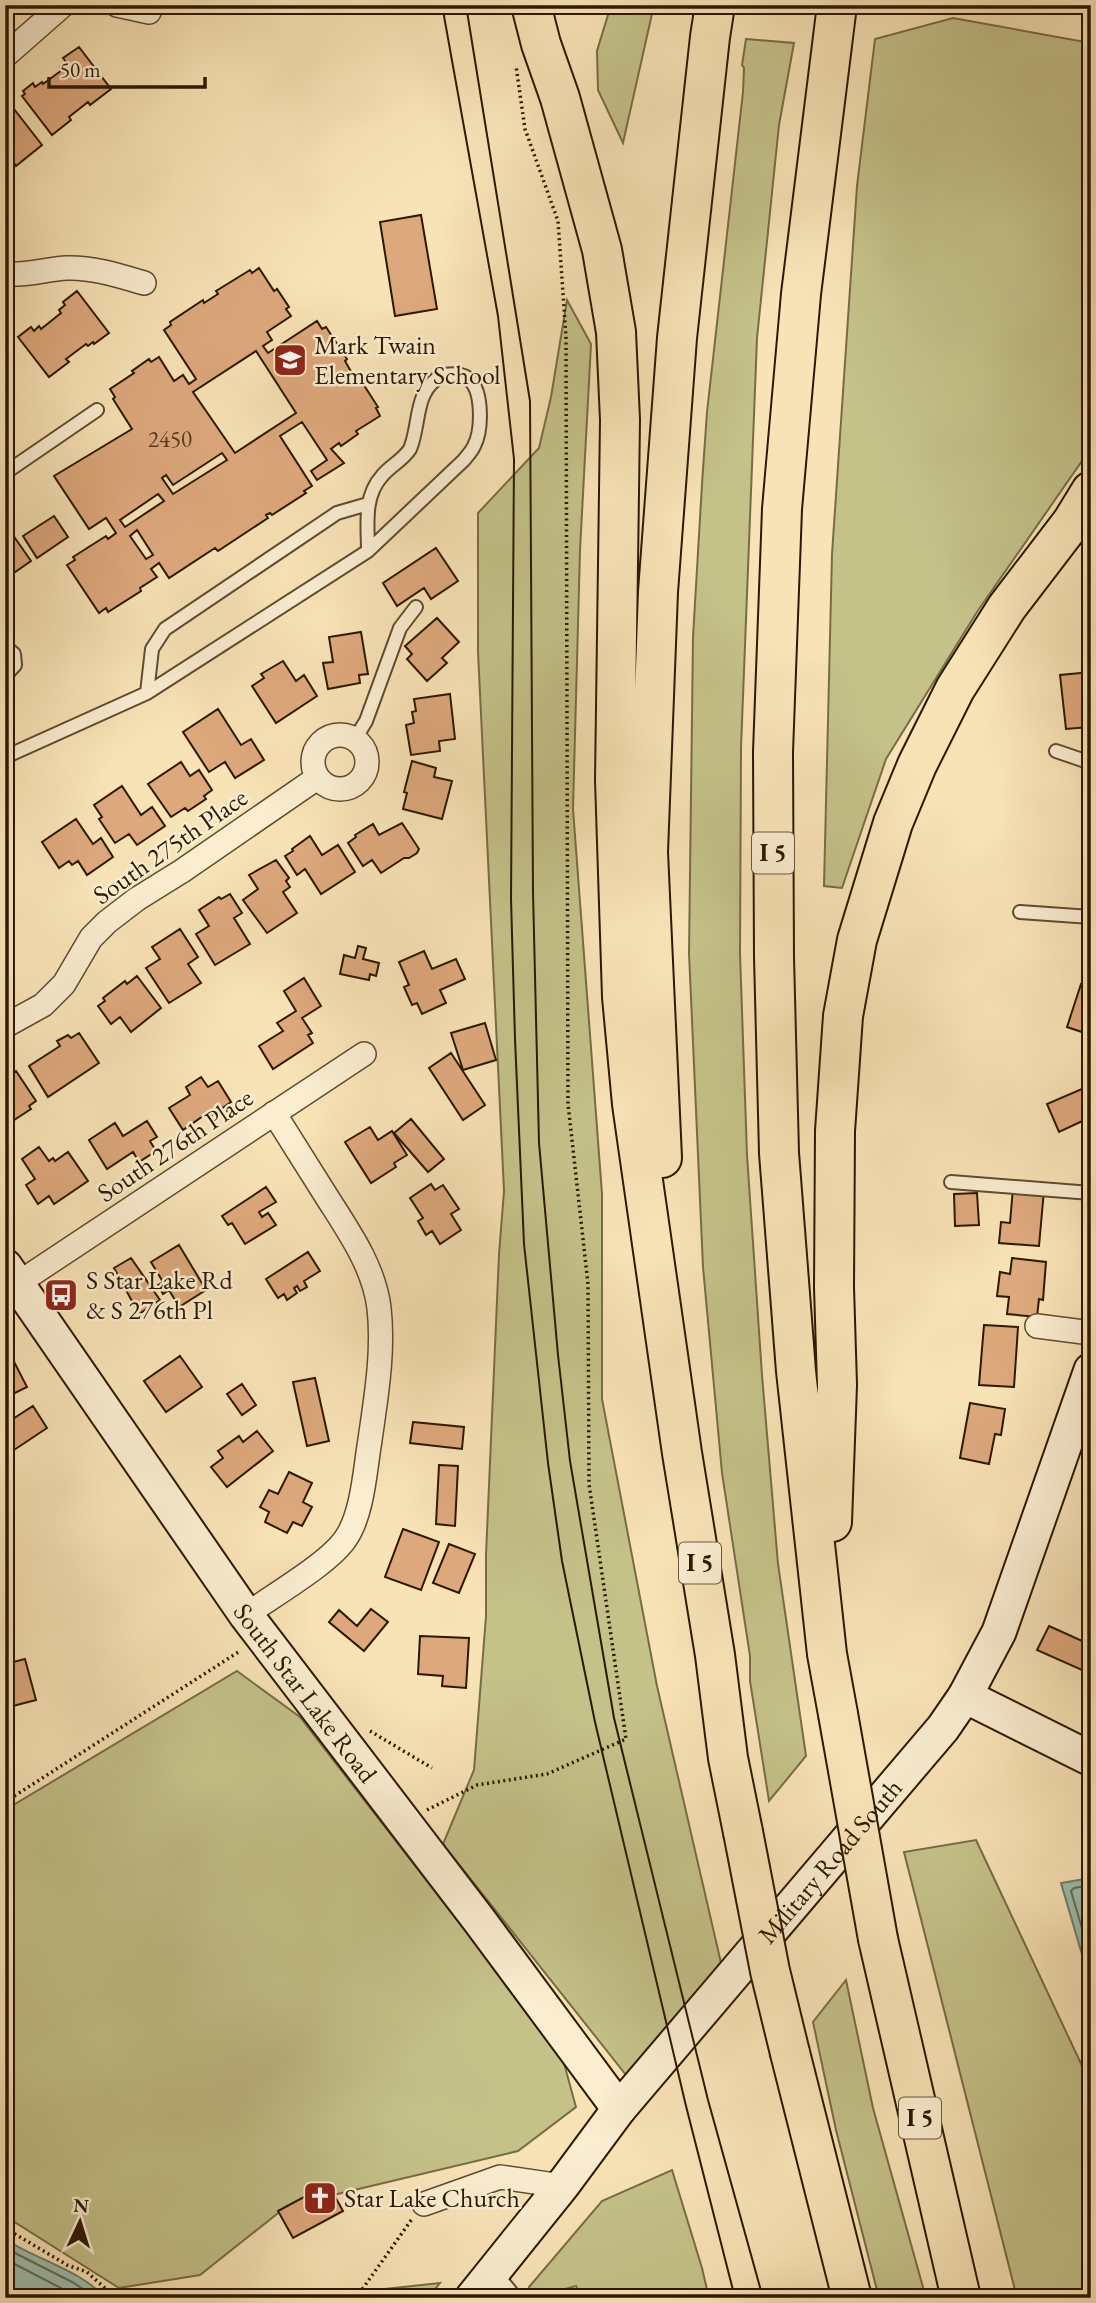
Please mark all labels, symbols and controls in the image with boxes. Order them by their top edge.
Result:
scale bar [49,46,205,90]
text: 50 m [60,56,101,83]
place label: Mark Twain Elementary School [314,328,501,392]
school or university icon: Mark Twain Elementary School [271,341,309,379]
house number: 2450 [148,424,192,454]
street label: South 275th Place [86,780,254,912]
road number: I 5 [752,832,794,874]
street label: South 276th Place [91,1080,259,1210]
place label: S Star Lake Rd & S 276th Pl [86,1263,233,1327]
bus stop icon: S Star Lake Rd & S 276th Pl [42,1276,80,1314]
road number: I 5 [679,1542,721,1583]
street label: South Star Lake Road [226,1596,385,1790]
street label: Military Road South [750,1771,910,1951]
road number: I 5 [899,2098,941,2138]
church icon: Star Lake Church [301,2179,339,2217]
place label: Star Lake Church [344,2181,520,2215]
north arrow [46,2188,116,2258]
text: N [73,2193,90,2219]

